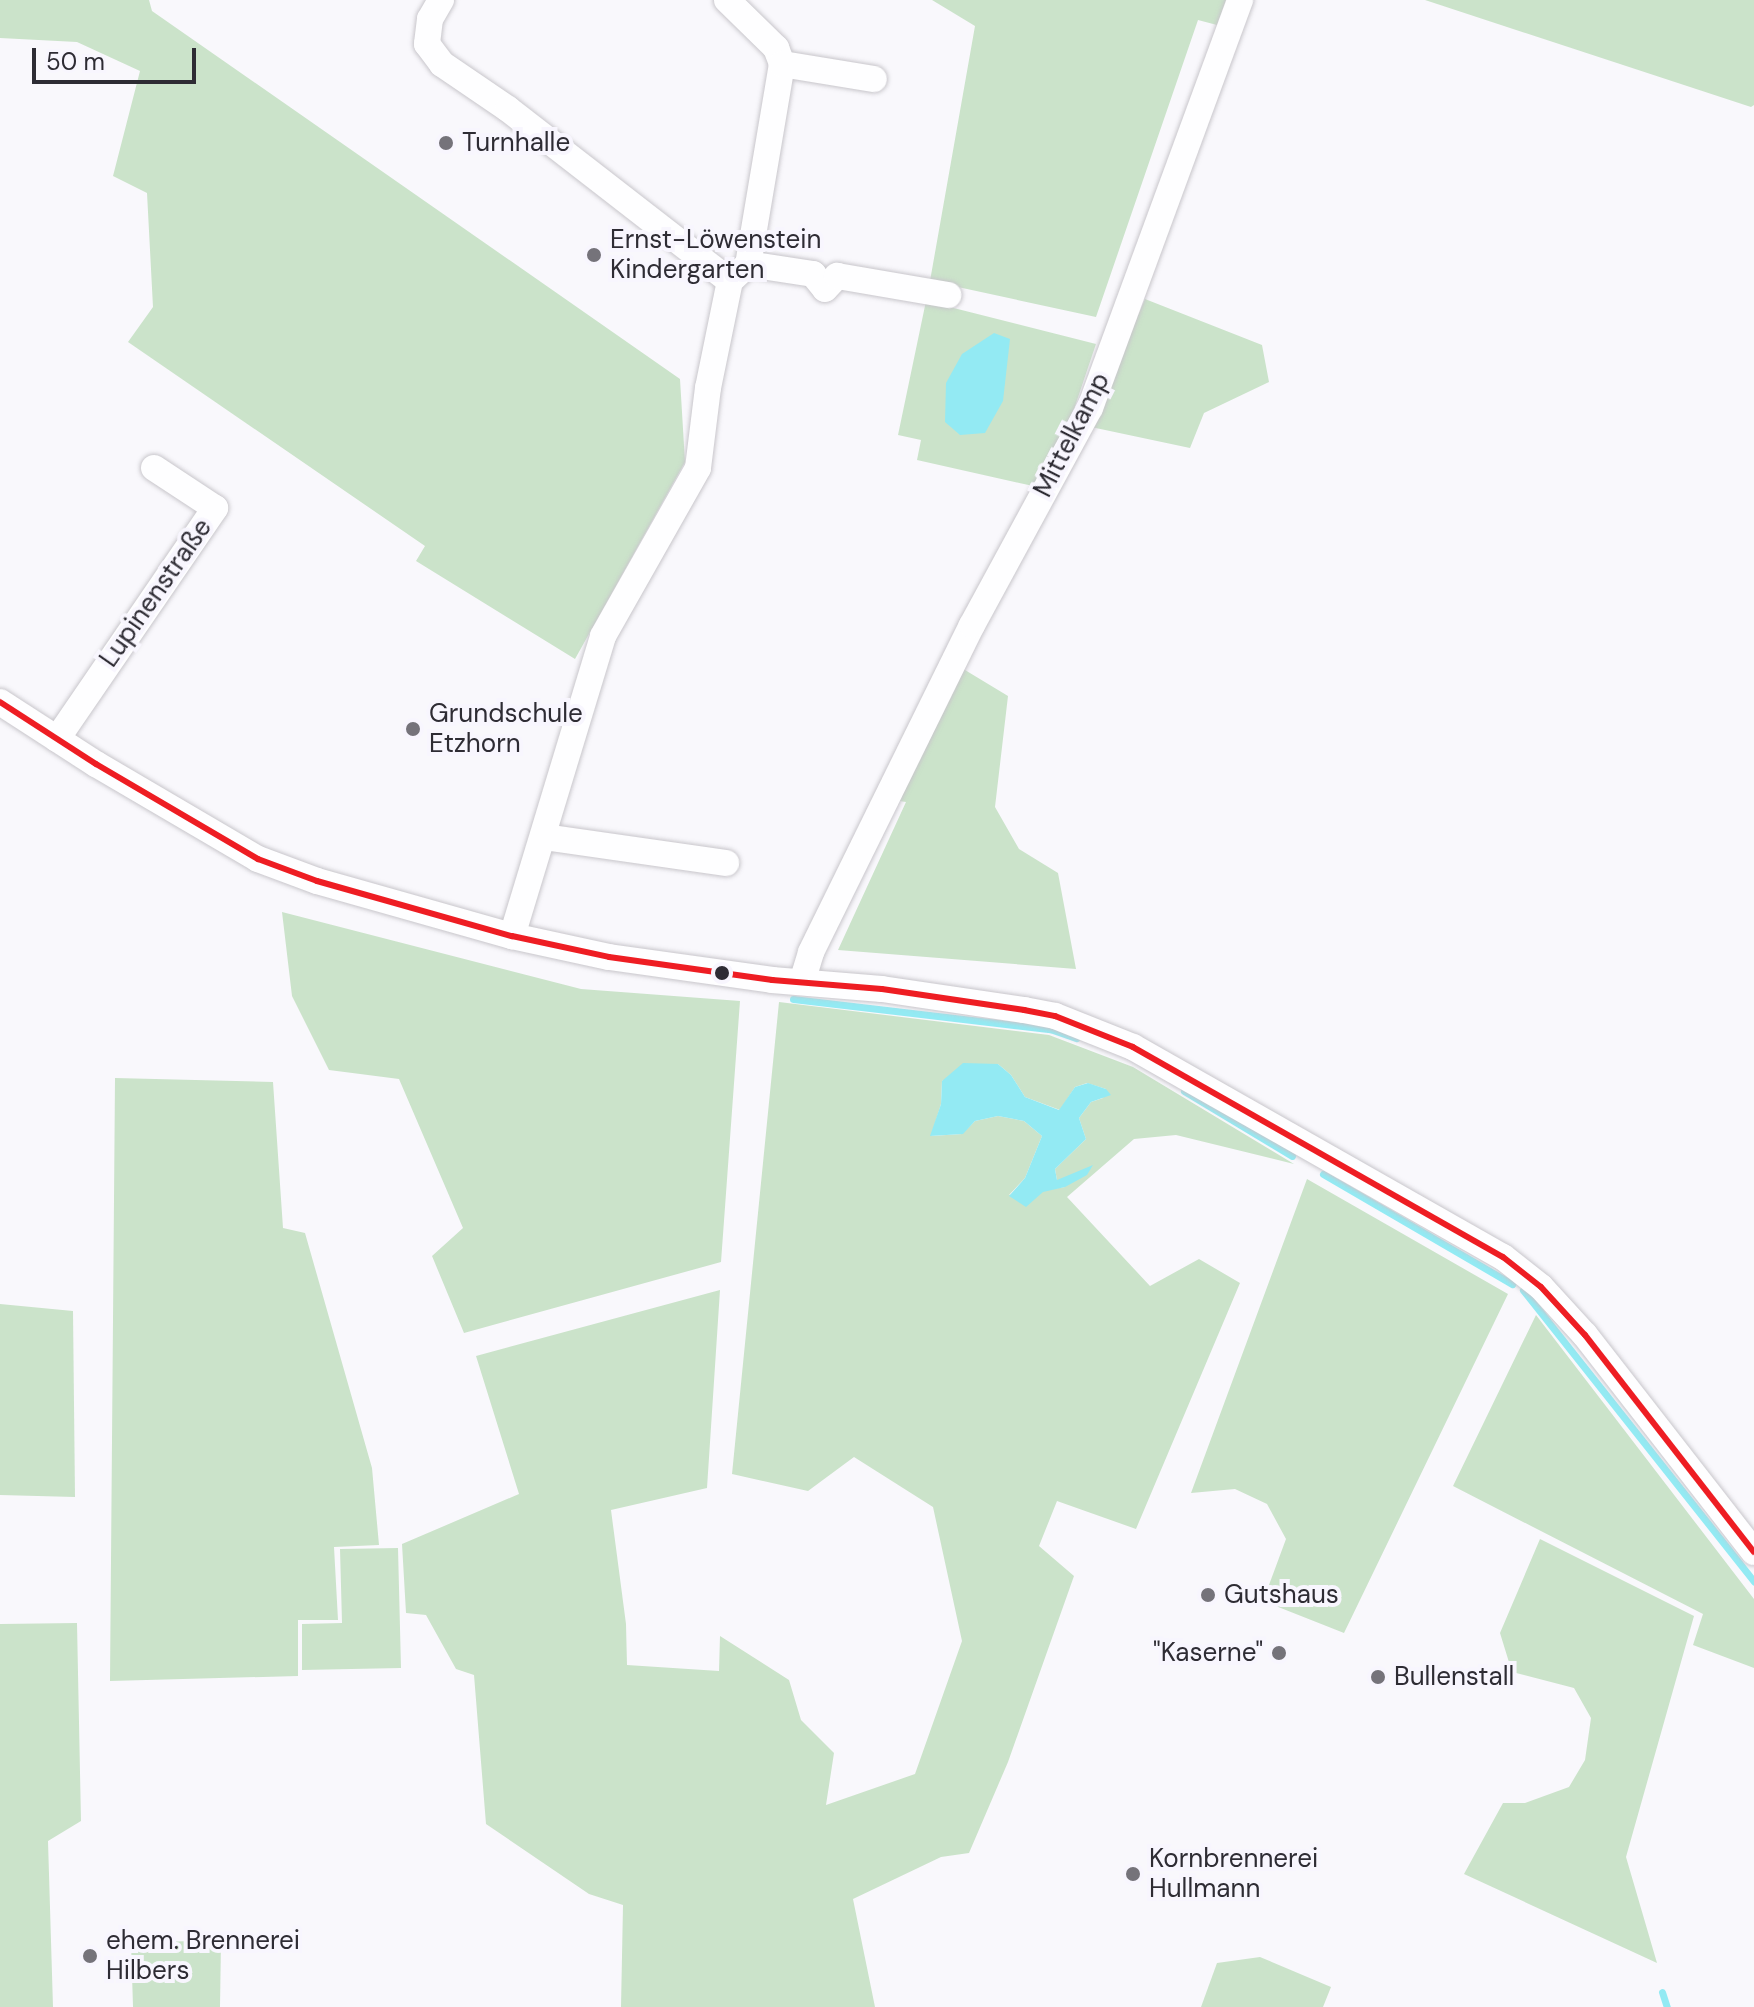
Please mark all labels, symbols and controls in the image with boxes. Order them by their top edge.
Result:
scale bar [36,32,200,82]
text: 50 m [46,46,105,77]
place label: Turnhalle [462,127,570,159]
marker: Turnhalle [437,134,455,152]
place label: Ernst-Löwenstein Kindergarten [610,224,821,286]
marker: Ernst-Löwenstein Kindergarten [585,246,603,264]
street label: Mittelkamp [1027,368,1117,502]
street label: Lupinenstraße [93,513,219,673]
place label: Grundschule Etzhorn [429,698,583,760]
marker: Grundschule Etzhorn [404,720,422,738]
unlabelled marker [714,965,730,981]
place label: Gutshaus [1224,1579,1339,1611]
marker: Gutshaus [1199,1586,1217,1604]
place label: "Kaserne" [1153,1637,1263,1669]
marker: "Kaserne" [1270,1644,1288,1662]
place label: Bullenstall [1394,1661,1514,1693]
marker: Bullenstall [1369,1668,1387,1686]
place label: Kornbrennerei Hullmann [1149,1843,1318,1904]
marker: Kornbrennerei Hullmann [1124,1865,1142,1883]
place label: ehem. Brennerei Hilbers [106,1925,300,1986]
marker: ehem. Brennerei Hilbers [81,1947,99,1965]

